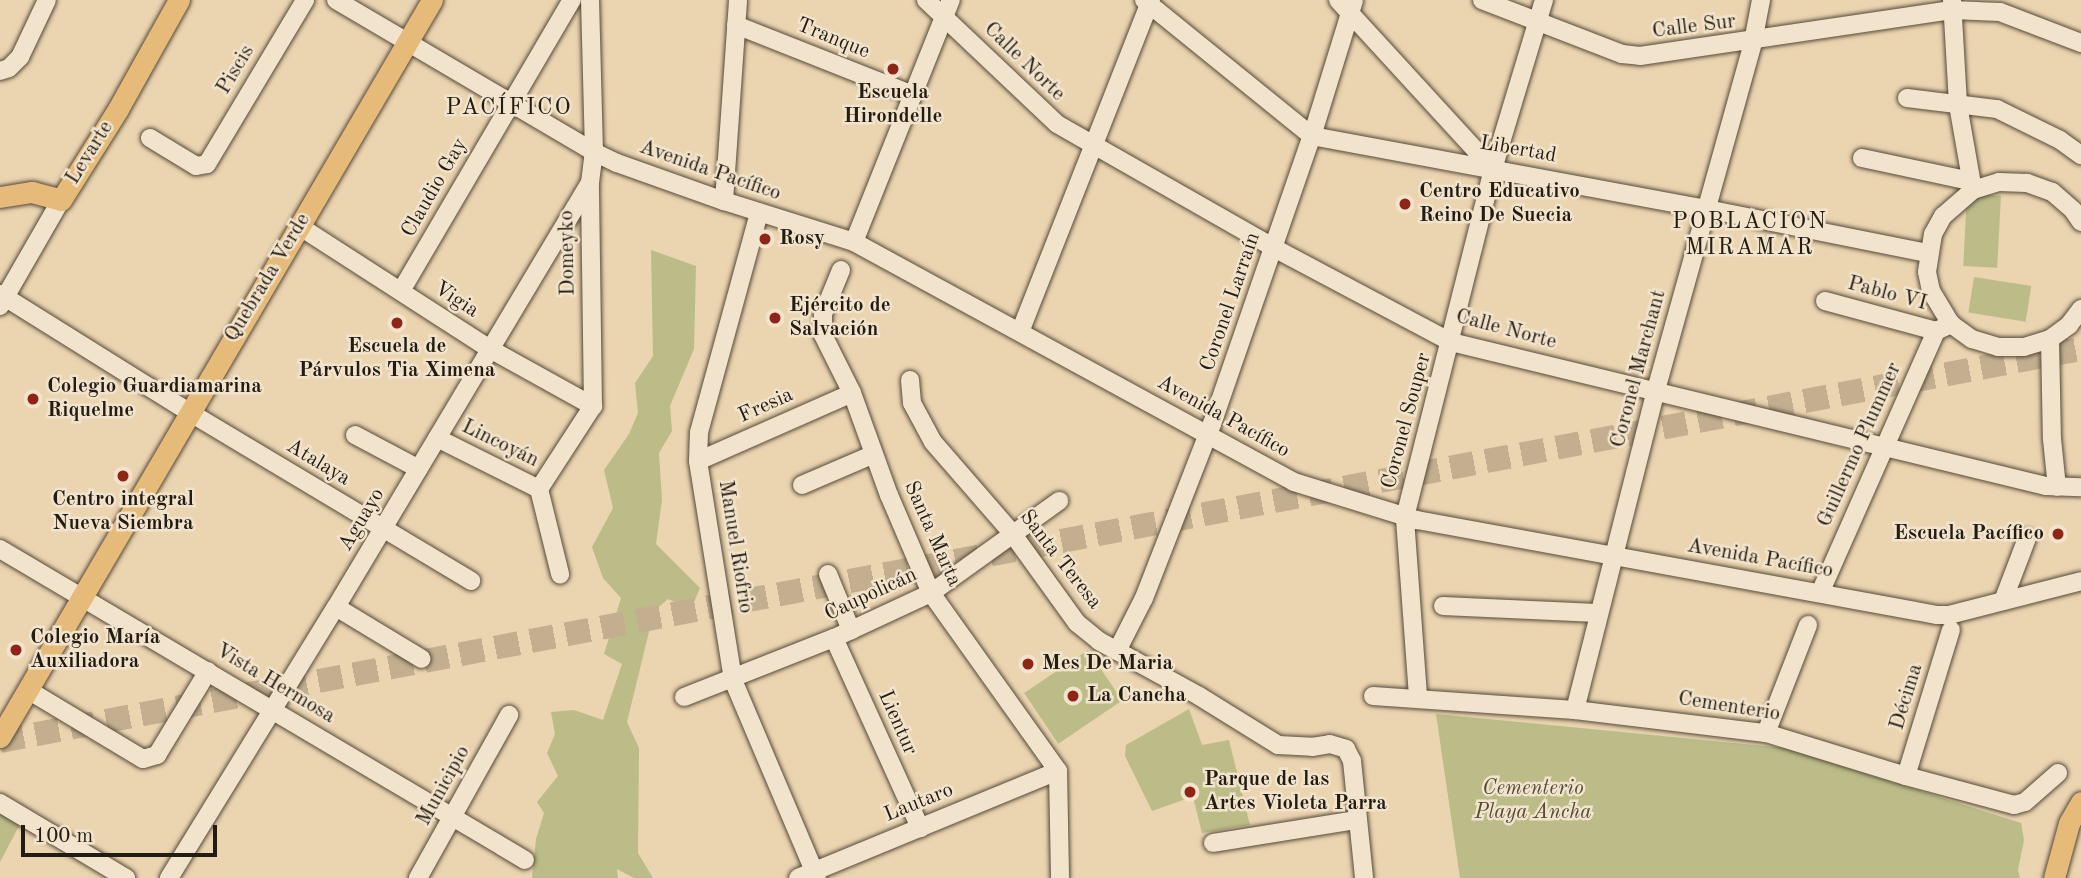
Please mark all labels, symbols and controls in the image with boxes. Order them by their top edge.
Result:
street label: Calle Sur [1651,9,1737,45]
street label: Tranque [793,13,873,65]
street label: Calle Norte [978,17,1070,107]
street label: Piscis [212,41,260,99]
marker: Escuela Hirondelle [885,61,901,77]
place label: Escuela Hirondelle [844,80,942,130]
district label: PACÍFICO [446,94,572,122]
street label: Levarte [61,117,119,189]
street label: Libertad [1478,131,1558,169]
street label: Claudio Gay [396,134,474,242]
street label: Avenida Pacífico [636,135,784,207]
place label: Centro Educativo Reino De Suecia [1419,179,1580,229]
marker: Centro Educativo Reino De Suecia [1397,196,1413,212]
district label: POBLACION MIRAMAR [1673,208,1827,262]
street label: Quebrada Verde [220,209,316,347]
street label: Domeyko [555,210,581,296]
place label: Rosy [779,226,825,252]
street label: Coronel Larraín [1195,229,1267,375]
marker: Rosy [757,231,773,247]
street label: Pablo VI [1845,271,1929,317]
street label: Vigia [429,276,483,324]
street label: Coronel Marchant [1606,287,1672,451]
place label: Ejército de Salvación [789,293,891,343]
street label: Calle Norte [1453,304,1559,356]
marker: Ejército de Salvación [767,310,783,326]
marker: Escuela de Párvulos Tia Ximena [389,315,405,331]
place label: Escuela de Párvulos Tia Ximena [298,334,496,384]
street label: Coronel Souper [1377,350,1437,492]
street label: Guillermo Plummer [1812,359,1908,531]
street label: Avenida Pacífico [1152,370,1294,464]
place label: Colegio Guardiamarina Riquelme [47,374,262,424]
street label: Fresia [735,383,797,429]
marker: Colegio Guardiamarina Riquelme [25,391,41,407]
street label: Lincoyán [457,415,543,473]
street label: Atalaya [281,434,355,492]
marker: Centro integral Nueva Siembra [115,468,131,484]
street label: Santa Marta [898,477,966,591]
street label: Manuel Riofrio [712,479,758,615]
street label: Aguayo [333,484,391,556]
place label: Centro integral Nueva Siembra [52,487,194,537]
street label: Santa Teresa [1013,505,1107,615]
place label: Escuela Pacífico [1893,521,2044,547]
marker: Escuela Pacífico [2050,526,2066,542]
street label: Avenida Pacífico [1685,534,1835,584]
street label: Caupolicán [821,563,921,627]
place label: Colegio María Auxiliadora [30,625,160,675]
street label: Vista Hermosa [211,638,339,730]
marker: Colegio María Auxiliadora [8,642,24,658]
place label: Mes De Maria [1042,651,1173,677]
marker: Mes De Maria [1020,656,1036,672]
street label: Décima [1885,661,1929,733]
place label: La Cancha [1087,683,1186,709]
street label: Cementerio [1676,686,1782,728]
street label: Lientur [872,687,922,759]
marker: La Cancha [1065,688,1081,704]
street label: Municipio [412,742,476,830]
place label: Parque de las Artes Violeta Parra [1204,767,1387,817]
park label: Cementerio Playa Ancha [1474,776,1592,826]
street label: Lautaro [881,778,957,828]
marker: Parque de las Artes Violeta Parra [1182,784,1198,800]
scale bar [24,812,220,856]
text: 100 m [34,826,93,847]

